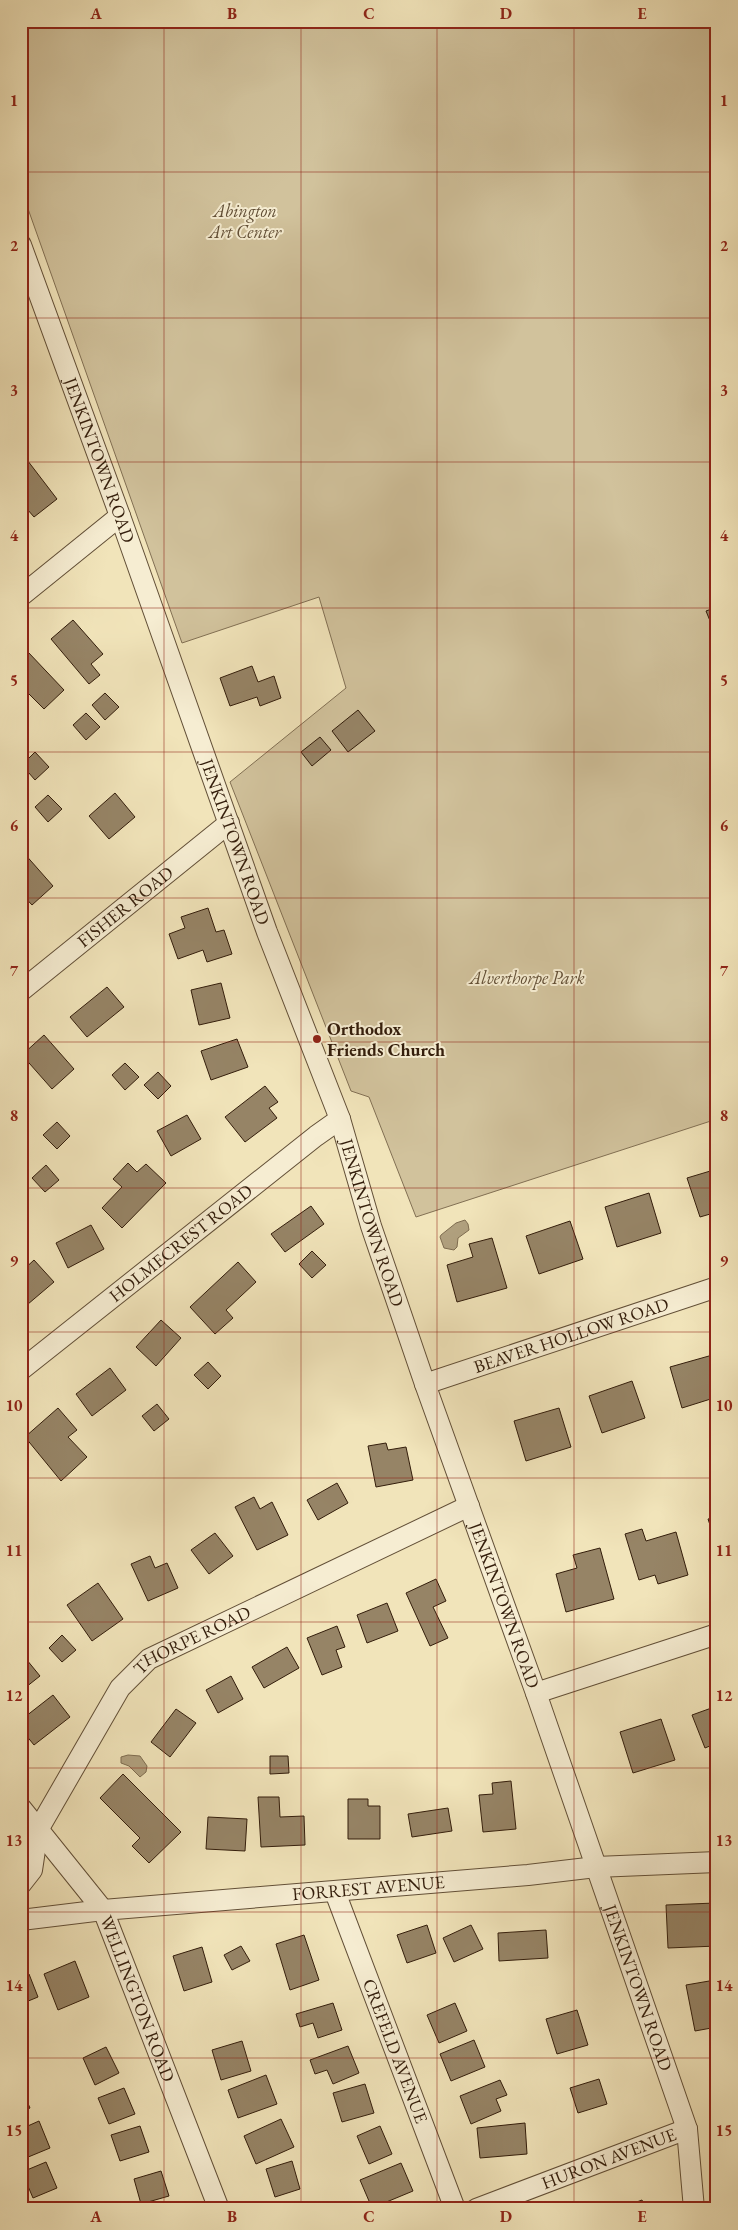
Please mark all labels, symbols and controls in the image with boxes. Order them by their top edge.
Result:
text: A [89,3,102,24]
text: B [227,3,237,24]
text: C [363,3,375,24]
text: D [500,3,512,24]
text: E [637,3,647,24]
text: 1 [10,90,18,111]
text: 1 [720,90,728,111]
park label: Abington Art Center [207,199,282,243]
text: 2 [10,235,19,256]
text: 2 [720,235,729,256]
street label: JENKINTOWN ROAD [59,372,141,546]
text: 3 [10,380,18,401]
text: 3 [720,380,728,401]
text: 4 [10,525,19,546]
text: 4 [720,525,729,546]
text: 5 [10,670,18,691]
text: 5 [720,670,728,691]
street label: JENKINTOWN ROAD [195,754,275,928]
text: 6 [10,815,19,836]
text: 6 [720,815,729,836]
street label: FISHER ROAD [72,861,178,952]
text: 7 [10,960,19,981]
text: 7 [720,960,729,981]
park label: Alverthorpe Park [467,966,585,990]
place label: Orthodox Friends Church [327,1017,445,1061]
marker: Orthodox Friends Church [311,1033,323,1045]
text: 8 [10,1105,18,1126]
text: 8 [720,1105,728,1126]
street label: JENKINTOWN ROAD [335,1134,410,1309]
street label: HOLMECREST ROAD [104,1179,257,1307]
text: 9 [10,1250,19,1271]
text: 9 [720,1250,729,1271]
street label: BEAVER HOLLOW ROAD [471,1292,671,1378]
text: 10 [6,1395,23,1416]
text: 10 [716,1395,733,1416]
street label: JENKINTOWN ROAD [464,1517,545,1691]
text: 11 [6,1540,22,1561]
text: 11 [716,1540,732,1561]
street label: THORPE ROAD [128,1600,254,1679]
text: 12 [6,1685,23,1706]
text: 12 [716,1685,733,1706]
text: 13 [6,1830,22,1851]
text: 13 [716,1830,732,1851]
street label: FORREST AVENUE [291,1870,446,1905]
street label: JENKINTOWN ROAD [598,1899,678,2074]
street label: WELLINGTON ROAD [95,1912,181,2085]
text: 14 [6,1975,23,1996]
street label: CREFELD AVENUE [358,1975,433,2126]
text: 14 [716,1975,733,1996]
text: 15 [6,2120,22,2141]
text: 15 [716,2120,732,2141]
street label: HURON AVENUE [538,2122,679,2194]
text: A [89,2206,102,2227]
text: B [227,2206,237,2227]
text: C [363,2206,375,2227]
text: D [500,2206,512,2227]
text: E [637,2206,647,2227]

